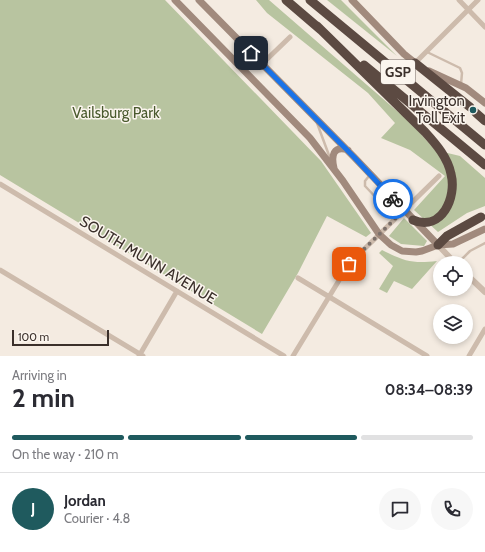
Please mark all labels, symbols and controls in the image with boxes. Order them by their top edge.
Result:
pin [234,36,268,70]
icon: home [240,42,262,64]
road number: GSP [381,60,415,84]
place label: Irvington Toll Exit [409,92,465,127]
park label: Vailsburg Park [72,104,160,122]
marker: Irvington Toll Exit [468,105,478,115]
courier [373,179,413,219]
icon: bike [382,188,404,210]
street label: SOUTH MUNN AVENUE [76,212,220,308]
pin [332,247,366,281]
icon: bag [338,253,360,275]
map controls [433,256,473,344]
button: locate [433,256,473,296]
button: layers [433,304,473,344]
scale bar [12,328,109,347]
text: 100 m [18,330,49,344]
text: Arriving in [12,367,67,383]
text: 08:34–08:39 [385,381,473,399]
text: 2 min [12,382,75,414]
text: On the way · 210 m [12,446,118,462]
button: chat [379,488,421,530]
button: phone [431,488,473,530]
text: Jordan [64,492,106,510]
text: J [31,500,35,518]
text: Courier · 4.8 [64,510,130,526]

